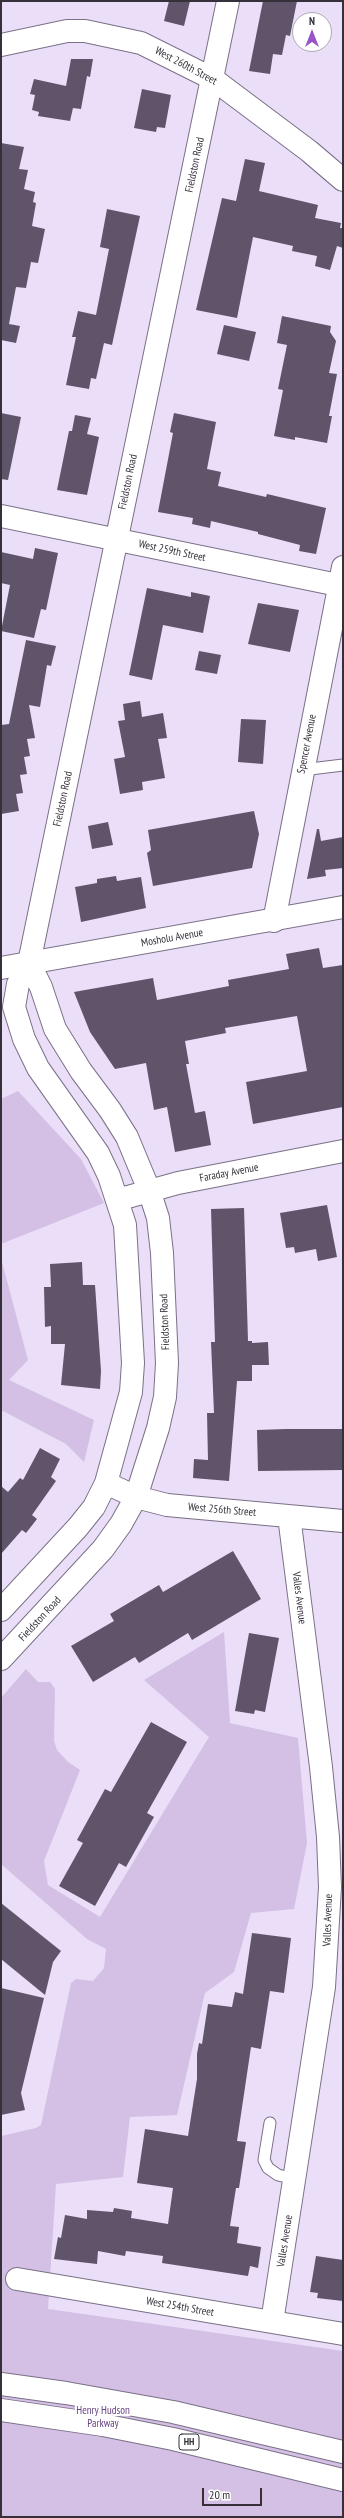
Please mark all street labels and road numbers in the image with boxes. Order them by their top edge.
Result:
street label: West 260th Street [153,44,219,88]
street label: Fieldston Road [183,136,207,194]
street label: Fieldston Road [116,453,140,511]
street label: West 259th Street [137,537,207,565]
street label: Spencer Avenue [295,713,319,775]
street label: Fieldston Road [51,770,75,828]
street label: Mosholu Avenue [140,926,204,950]
street label: Faraday Avenue [198,1161,260,1185]
street label: Fieldston Road [157,1294,173,1350]
street label: West 256th Street [187,1500,257,1520]
street label: Valles Avenue [289,1571,309,1625]
street label: Fieldston Road [16,1594,64,1644]
street label: Valles Avenue [320,1893,336,1947]
street label: Valles Avenue [274,2214,296,2268]
street label: West 254th Street [145,2295,215,2319]
road number: HH [179,2434,199,2450]

